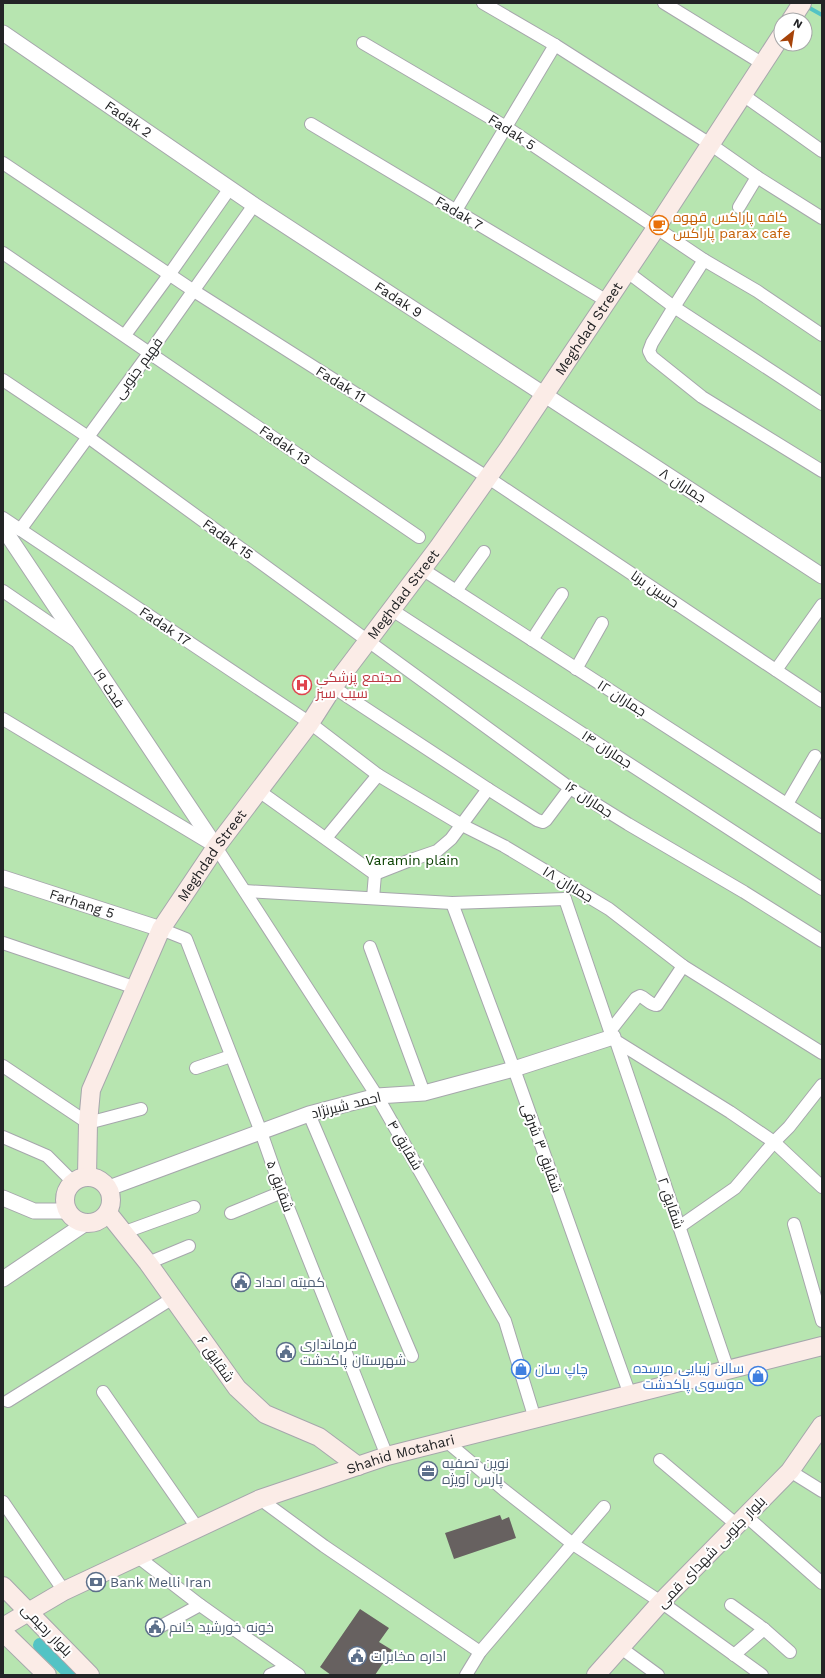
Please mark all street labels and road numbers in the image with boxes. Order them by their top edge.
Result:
street label: Fadak 2 [102,97,155,141]
street label: Fadak 5 [485,111,539,153]
street label: Fadak 7 [433,193,486,233]
street label: Fadak 9 [372,278,425,321]
street label: Meghdad Street [552,279,625,378]
street label: فهیم جنوبی [110,334,167,403]
street label: Fadak 11 [313,363,369,405]
street label: Fadak 13 [257,422,313,468]
street label: جماران ۸ [657,464,709,506]
street label: Fadak 15 [200,515,256,563]
street label: Meghdad Street [364,546,442,642]
street label: حسین برنا [628,567,682,611]
street label: Fadak 17 [137,603,194,649]
street label: فدک ۱۹ [90,666,128,710]
street label: جماران ۱۲ [595,676,649,720]
street label: جماران ۱۴ [579,727,635,771]
street label: جماران ۱۶ [562,778,616,820]
street label: Meghdad Street [174,806,250,904]
street label: جماران ۱۸ [540,863,596,905]
street label: Farhang 5 [48,886,116,921]
street label: احمد شیرنژاد [309,1089,383,1121]
street label: شقایق ۳ شرقی [518,1101,566,1195]
street label: شقایق ۴ [383,1117,426,1173]
street label: شقایق ۵ [262,1158,297,1214]
street label: شقایق ۲ [654,1175,687,1231]
street label: شقایق ۶ [194,1333,238,1386]
street label: Shahid Motahari [344,1431,456,1477]
street label: بلوار جنوبی شهدای قمی [654,1493,768,1611]
street label: بلوار رحیمی [18,1601,76,1659]

